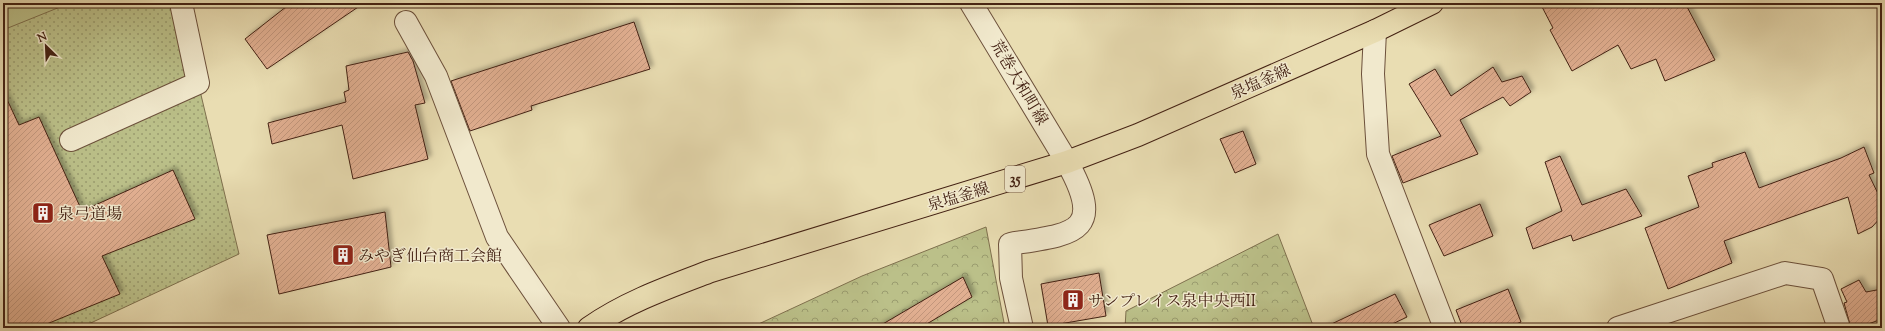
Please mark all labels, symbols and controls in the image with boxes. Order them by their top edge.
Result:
north arrow [26,26,66,66]
text: N [34,29,50,47]
street label: 荒巻大和町線 [983,36,1052,130]
street label: 泉塩釜線 [1227,60,1295,107]
road number: 35 [1005,166,1025,192]
street label: 泉塩釜線 [925,178,993,219]
building icon: 泉弓道場 [30,200,56,226]
place label: 泉弓道場 [58,204,122,227]
building icon: みやぎ仙台商工会館 [330,242,356,268]
place label: みやぎ仙台商工会館 [358,246,502,269]
building icon: サンプレイス泉中央西II [1060,287,1086,313]
place label: サンプレイス泉中央西II [1088,291,1256,314]

